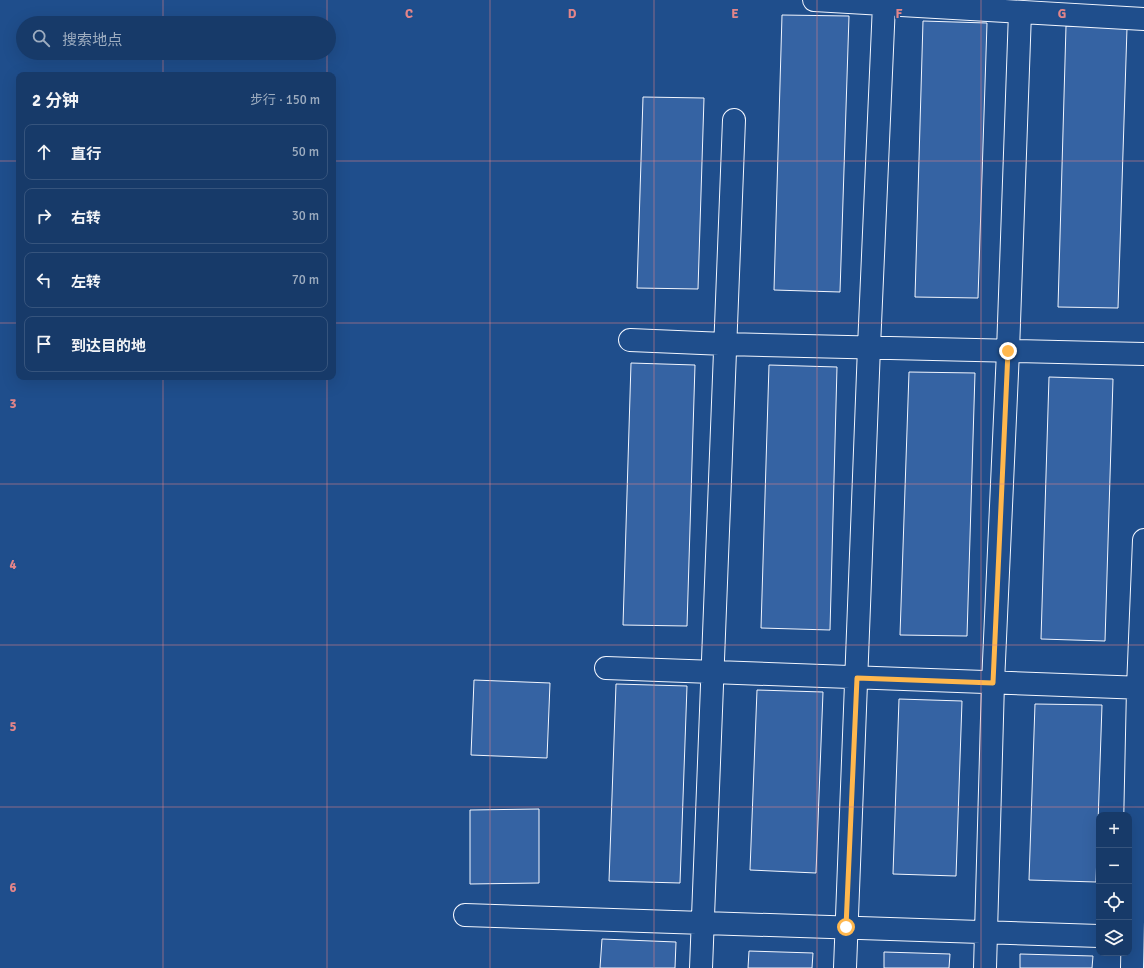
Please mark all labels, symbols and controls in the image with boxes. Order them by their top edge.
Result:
text: C [405,6,413,22]
text: D [568,6,577,22]
text: E [731,6,739,22]
text: F [896,6,903,22]
text: G [1058,6,1066,22]
search box [16,16,336,60]
icon: search [30,27,52,49]
text: 搜索地点 [62,31,122,49]
text: 2 分钟 [32,90,79,111]
text: 步行 · 150 m [250,92,320,108]
icon: ahead [33,141,55,163]
text: 50 m [292,144,319,160]
text: 直行 [71,145,101,163]
icon: right [33,205,55,227]
text: 30 m [292,208,319,224]
text: 右转 [71,209,101,227]
icon: left [33,269,55,291]
text: 70 m [292,272,319,288]
text: 左转 [71,273,101,291]
icon: arrive [33,333,55,355]
text: 到达目的地 [71,337,146,355]
route end [999,342,1017,360]
text: 3 [9,396,17,412]
text: 4 [9,557,17,573]
text: 5 [9,719,17,735]
map controls [1096,812,1132,956]
button: + [1096,812,1132,848]
button: − [1096,848,1132,884]
text: 6 [9,880,17,896]
button: locate [1096,884,1132,920]
route start [837,918,855,936]
button: layers [1096,920,1132,956]

